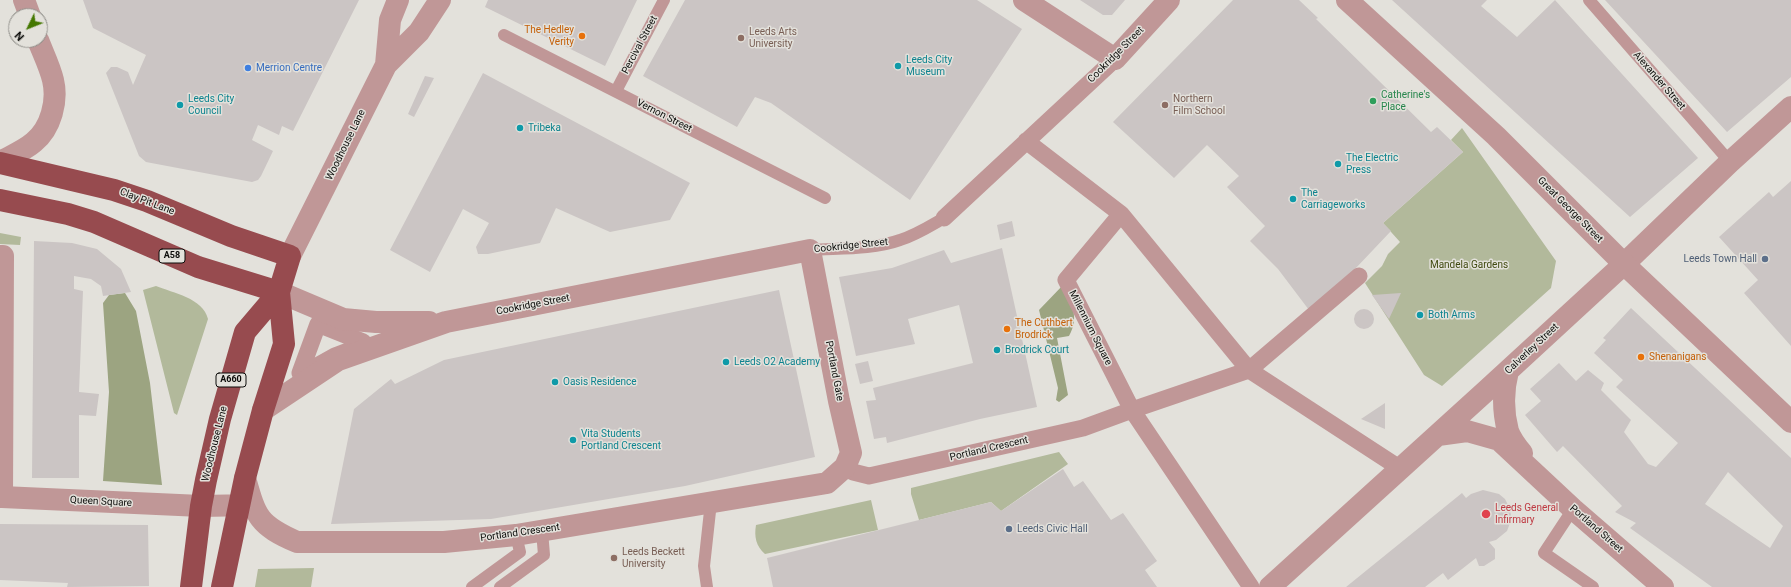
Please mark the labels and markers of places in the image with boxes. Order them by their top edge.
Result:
place label: The Hedley Verity [524,24,574,48]
place label: Leeds Arts University [749,26,797,50]
marker: The Hedley Verity [577,31,587,41]
marker: Leeds Arts University [736,33,746,43]
place label: Leeds City Museum [906,54,952,78]
marker: Leeds City Museum [893,61,903,71]
place label: Merrion Centre [256,62,322,74]
marker: Merrion Centre [243,63,253,73]
place label: Catherine's Place [1381,89,1430,112]
place label: Leeds City Council [188,93,234,116]
place label: Northern Film School [1173,93,1225,116]
marker: Catherine's Place [1368,96,1378,106]
marker: Leeds City Council [175,100,185,110]
marker: Northern Film School [1160,100,1170,110]
place label: Tribeka [528,122,561,134]
marker: Tribeka [515,123,525,133]
place label: The Electric Press [1346,152,1398,176]
marker: The Electric Press [1333,159,1343,169]
place label: The Carriageworks [1301,187,1365,210]
marker: The Carriageworks [1288,194,1298,204]
place label: Leeds Town Hall [1684,253,1757,265]
marker: Leeds Town Hall [1760,254,1770,264]
place label: Both Arms [1428,309,1475,321]
marker: Both Arms [1415,310,1425,320]
place label: The Cuthbert Brodrick [1015,317,1073,340]
marker: The Cuthbert Brodrick [1002,324,1012,334]
place label: Brodrick Court [1005,344,1069,356]
marker: Brodrick Court [992,345,1002,355]
place label: Shenanigans [1649,351,1706,363]
marker: Shenanigans [1636,352,1646,362]
place label: Leeds O2 Academy [734,356,820,368]
marker: Leeds O2 Academy [721,357,731,367]
place label: Oasis Residence [563,376,637,388]
marker: Oasis Residence [550,377,560,387]
place label: Vita Students Portland Crescent [581,428,661,452]
marker: Vita Students Portland Crescent [568,435,578,445]
place label: Leeds General Infirmary [1495,502,1558,526]
marker: Leeds General Infirmary [1480,508,1492,520]
place label: Leeds Civic Hall [1017,523,1088,535]
marker: Leeds Civic Hall [1004,524,1014,534]
place label: Leeds Beckett University [622,546,685,570]
marker: Leeds Beckett University [609,553,619,563]

